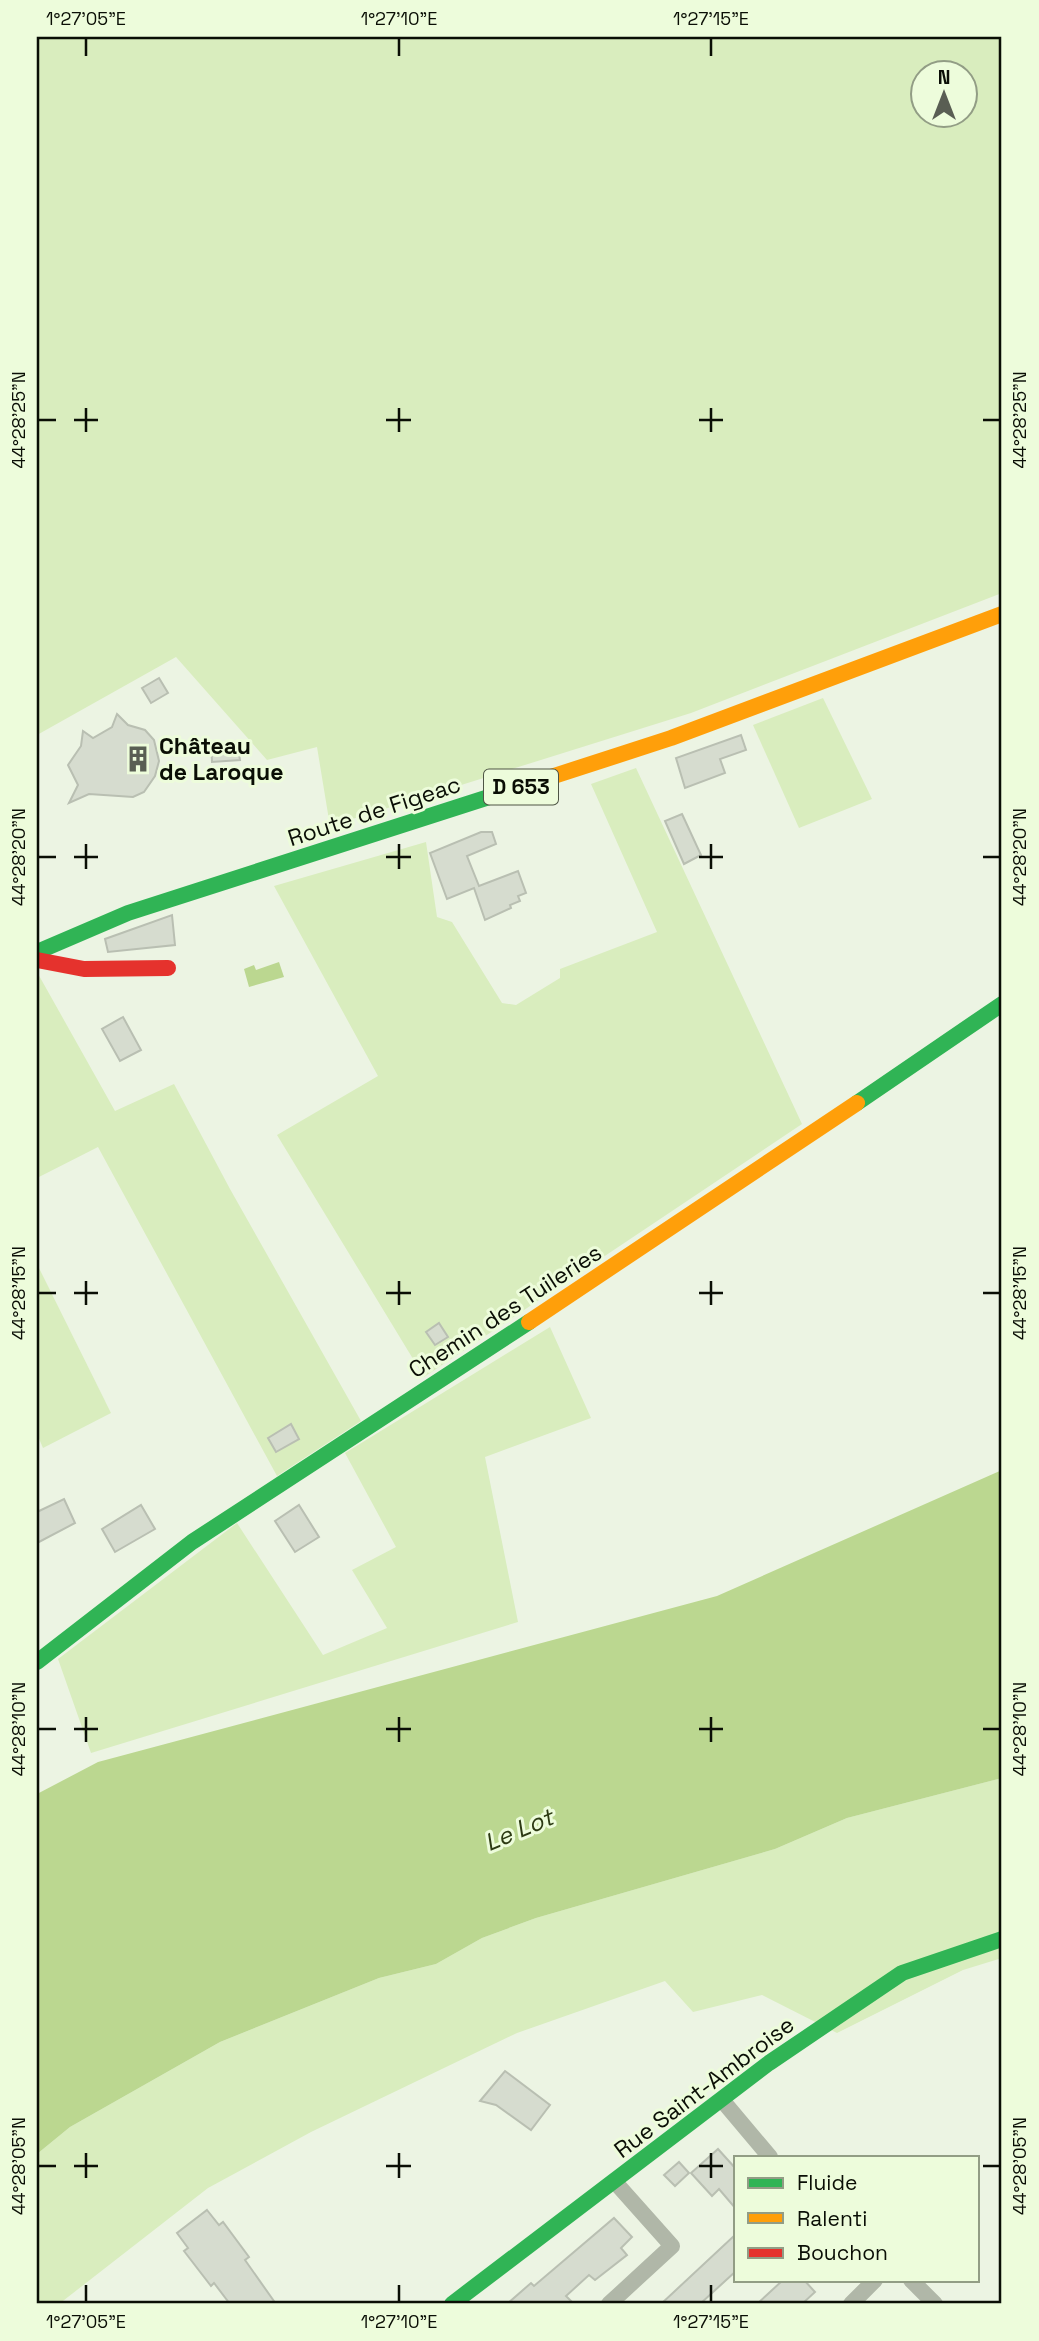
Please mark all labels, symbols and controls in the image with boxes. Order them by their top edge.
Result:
text: 1°27'05"E [46,7,126,30]
text: 1°27'10"E [361,7,437,30]
text: 1°27'15"E [673,7,749,30]
north arrow [909,60,979,130]
text: N [938,65,950,90]
text: 44°28'25"N [7,371,30,469]
text: 44°28'25"N [1008,371,1031,469]
place label: Château de Laroque [159,731,283,787]
building icon: Château de Laroque [123,744,153,774]
street label: Route de Figeac [284,769,464,853]
road number: D 653 [484,770,558,804]
text: 44°28'20"N [7,808,30,906]
text: 44°28'20"N [1008,808,1031,906]
street label: Chemin des Tuileries [403,1237,607,1385]
text: 44°28'15"N [7,1246,30,1340]
text: 44°28'15"N [1008,1246,1031,1340]
text: 44°28'10"N [7,1682,30,1776]
text: 44°28'10"N [1008,1682,1031,1776]
water label: Le Lot [480,1800,560,1858]
street label: Rue Saint-Ambroise [608,2009,800,2165]
text: 44°28'05"N [7,2117,30,2215]
text: 44°28'05"N [1008,2117,1031,2215]
legend [734,2156,979,2282]
text: Fluide [797,2169,857,2196]
text: Ralenti [797,2205,867,2232]
text: Bouchon [797,2239,888,2266]
text: 1°27'05"E [46,2310,126,2333]
text: 1°27'10"E [361,2310,437,2333]
text: 1°27'15"E [673,2310,749,2333]

